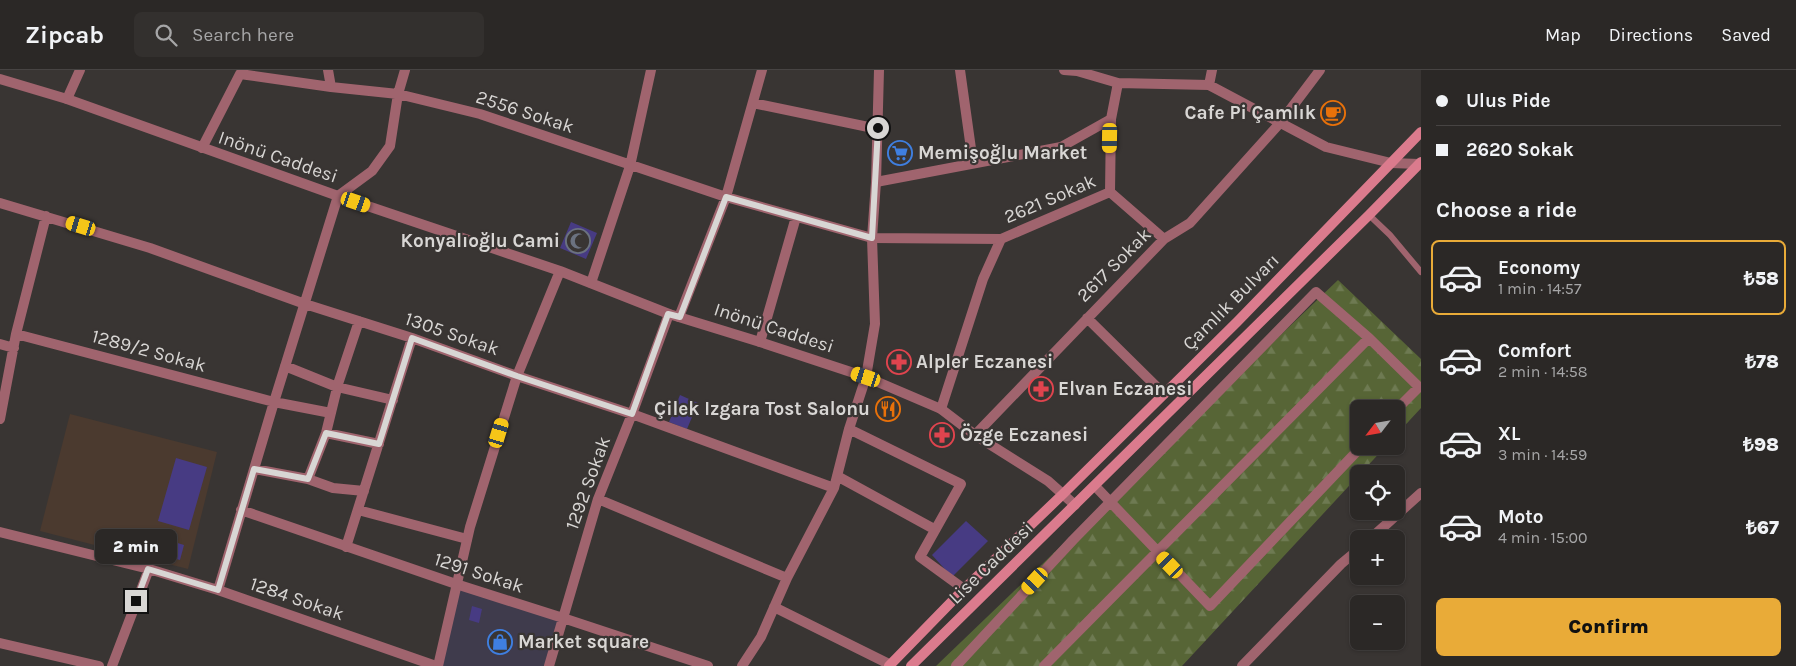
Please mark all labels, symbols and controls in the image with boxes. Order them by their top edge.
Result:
search box [134,12,484,57]
text: Zipcab [25,21,104,49]
icon: search [152,21,180,49]
text: Search here [192,24,294,46]
text: Map [1545,24,1581,46]
text: Directions [1609,24,1693,46]
text: Saved [1721,24,1771,46]
street label: 2556 Sokak [473,86,577,138]
text: Ulus Pide [1466,90,1551,112]
cafe icon: Cafe Pi Çamlık [1320,100,1346,126]
place label: Cafe Pi Çamlık [1184,102,1316,124]
route start [867,117,889,139]
car [1102,123,1117,153]
street label: Inönü Caddesi [215,126,341,188]
text: 2620 Sokak [1466,139,1574,161]
supermarket icon: Memişoğlu Market [887,140,913,166]
place label: Memişoğlu Market [918,142,1087,164]
street label: 2621 Sokak [1001,170,1099,228]
car [339,190,372,214]
text: Choose a ride [1436,197,1577,223]
car [64,214,97,238]
street label: 2617 Sokak [1073,223,1156,306]
mosque icon: Konyalıoğlu Cami [565,228,591,254]
place label: Konyalıoğlu Cami [401,230,560,252]
street label: Çamlık Bulvarı [1178,249,1284,355]
icon: car [1438,255,1483,300]
text: Economy [1498,257,1580,279]
text: ₺58 [1744,268,1779,290]
text: 1 min · 14:57 [1498,279,1581,298]
street label: Inönü Caddesi [711,298,837,358]
street label: 1305 Sokak [402,308,502,360]
street label: 1289/2 Sokak [89,325,209,377]
icon: car [1438,338,1483,383]
text: Comfort [1498,340,1572,362]
pharmacy icon: Alpler Eczanesi [886,349,912,375]
place label: Alpler Eczanesi [916,351,1053,373]
text: ₺78 [1745,351,1779,373]
text: 2 min · 14:58 [1498,362,1588,381]
car [849,365,882,389]
pharmacy icon: Elvan Eczanesi [1028,376,1054,402]
place label: Elvan Eczanesi [1058,378,1192,400]
restaurant icon: Çilek Izgara Tost Salonu [875,396,901,422]
place label: Çilek Izgara Tost Salonu [654,398,870,420]
north arrow [1350,400,1405,455]
map controls [1350,400,1405,650]
car [487,416,510,450]
icon: car [1438,421,1483,466]
pharmacy icon: Özge Eczanesi [929,422,955,448]
place label: Özge Eczanesi [960,423,1088,446]
text: XL [1498,423,1520,445]
street label: 1292 Sokak [561,433,615,533]
text: ₺98 [1743,434,1779,456]
text: 3 min · 14:59 [1498,445,1587,464]
button: locate [1350,465,1405,520]
icon: car [1438,504,1483,549]
text: Moto [1498,506,1544,528]
street label: Lise Caddesi [944,517,1038,609]
text: ₺67 [1746,517,1779,539]
callout: 2 min [95,528,177,564]
text: 4 min · 15:00 [1498,528,1588,547]
button: + [1350,530,1405,585]
text: 2 min [113,537,159,556]
street label: 1291 Sokak [431,548,527,598]
car [1154,549,1185,581]
car [1019,565,1050,597]
street label: 1284 Sokak [247,573,347,625]
route end [125,590,147,612]
button: − [1350,595,1405,650]
button: Confirm [1436,598,1781,656]
shop icon: Market square [487,629,513,655]
place label: Market square [518,631,649,653]

